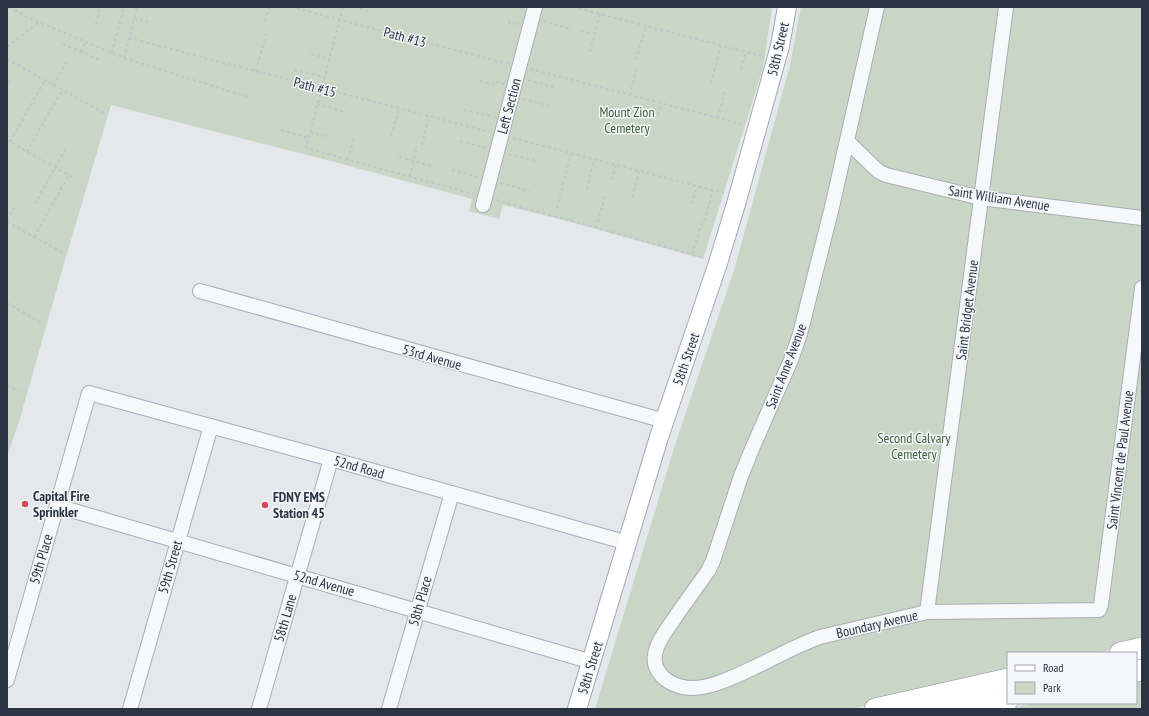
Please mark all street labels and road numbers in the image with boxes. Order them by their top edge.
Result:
street label: 58th Street [763,20,793,78]
street label: Path #13 [382,23,428,51]
street label: Path #15 [292,73,338,101]
street label: Left Section [493,76,525,136]
street label: Saint William Avenue [947,181,1051,215]
street label: Saint Bridget Avenue [952,259,982,361]
street label: Saint Anne Avenue [761,321,811,411]
street label: 58th Street [669,330,703,388]
street label: 53rd Avenue [400,340,464,374]
street label: Saint Vincent de Paul Avenue [1103,389,1137,531]
street label: 52nd Road [332,451,386,483]
street label: 59th Place [25,532,57,586]
street label: 59th Street [154,538,186,596]
street label: 52nd Avenue [291,566,357,600]
street label: 58th Place [404,574,436,628]
street label: 58th Lane [270,592,300,644]
street label: Boundary Avenue [834,606,920,642]
street label: 58th Street [573,639,607,697]

